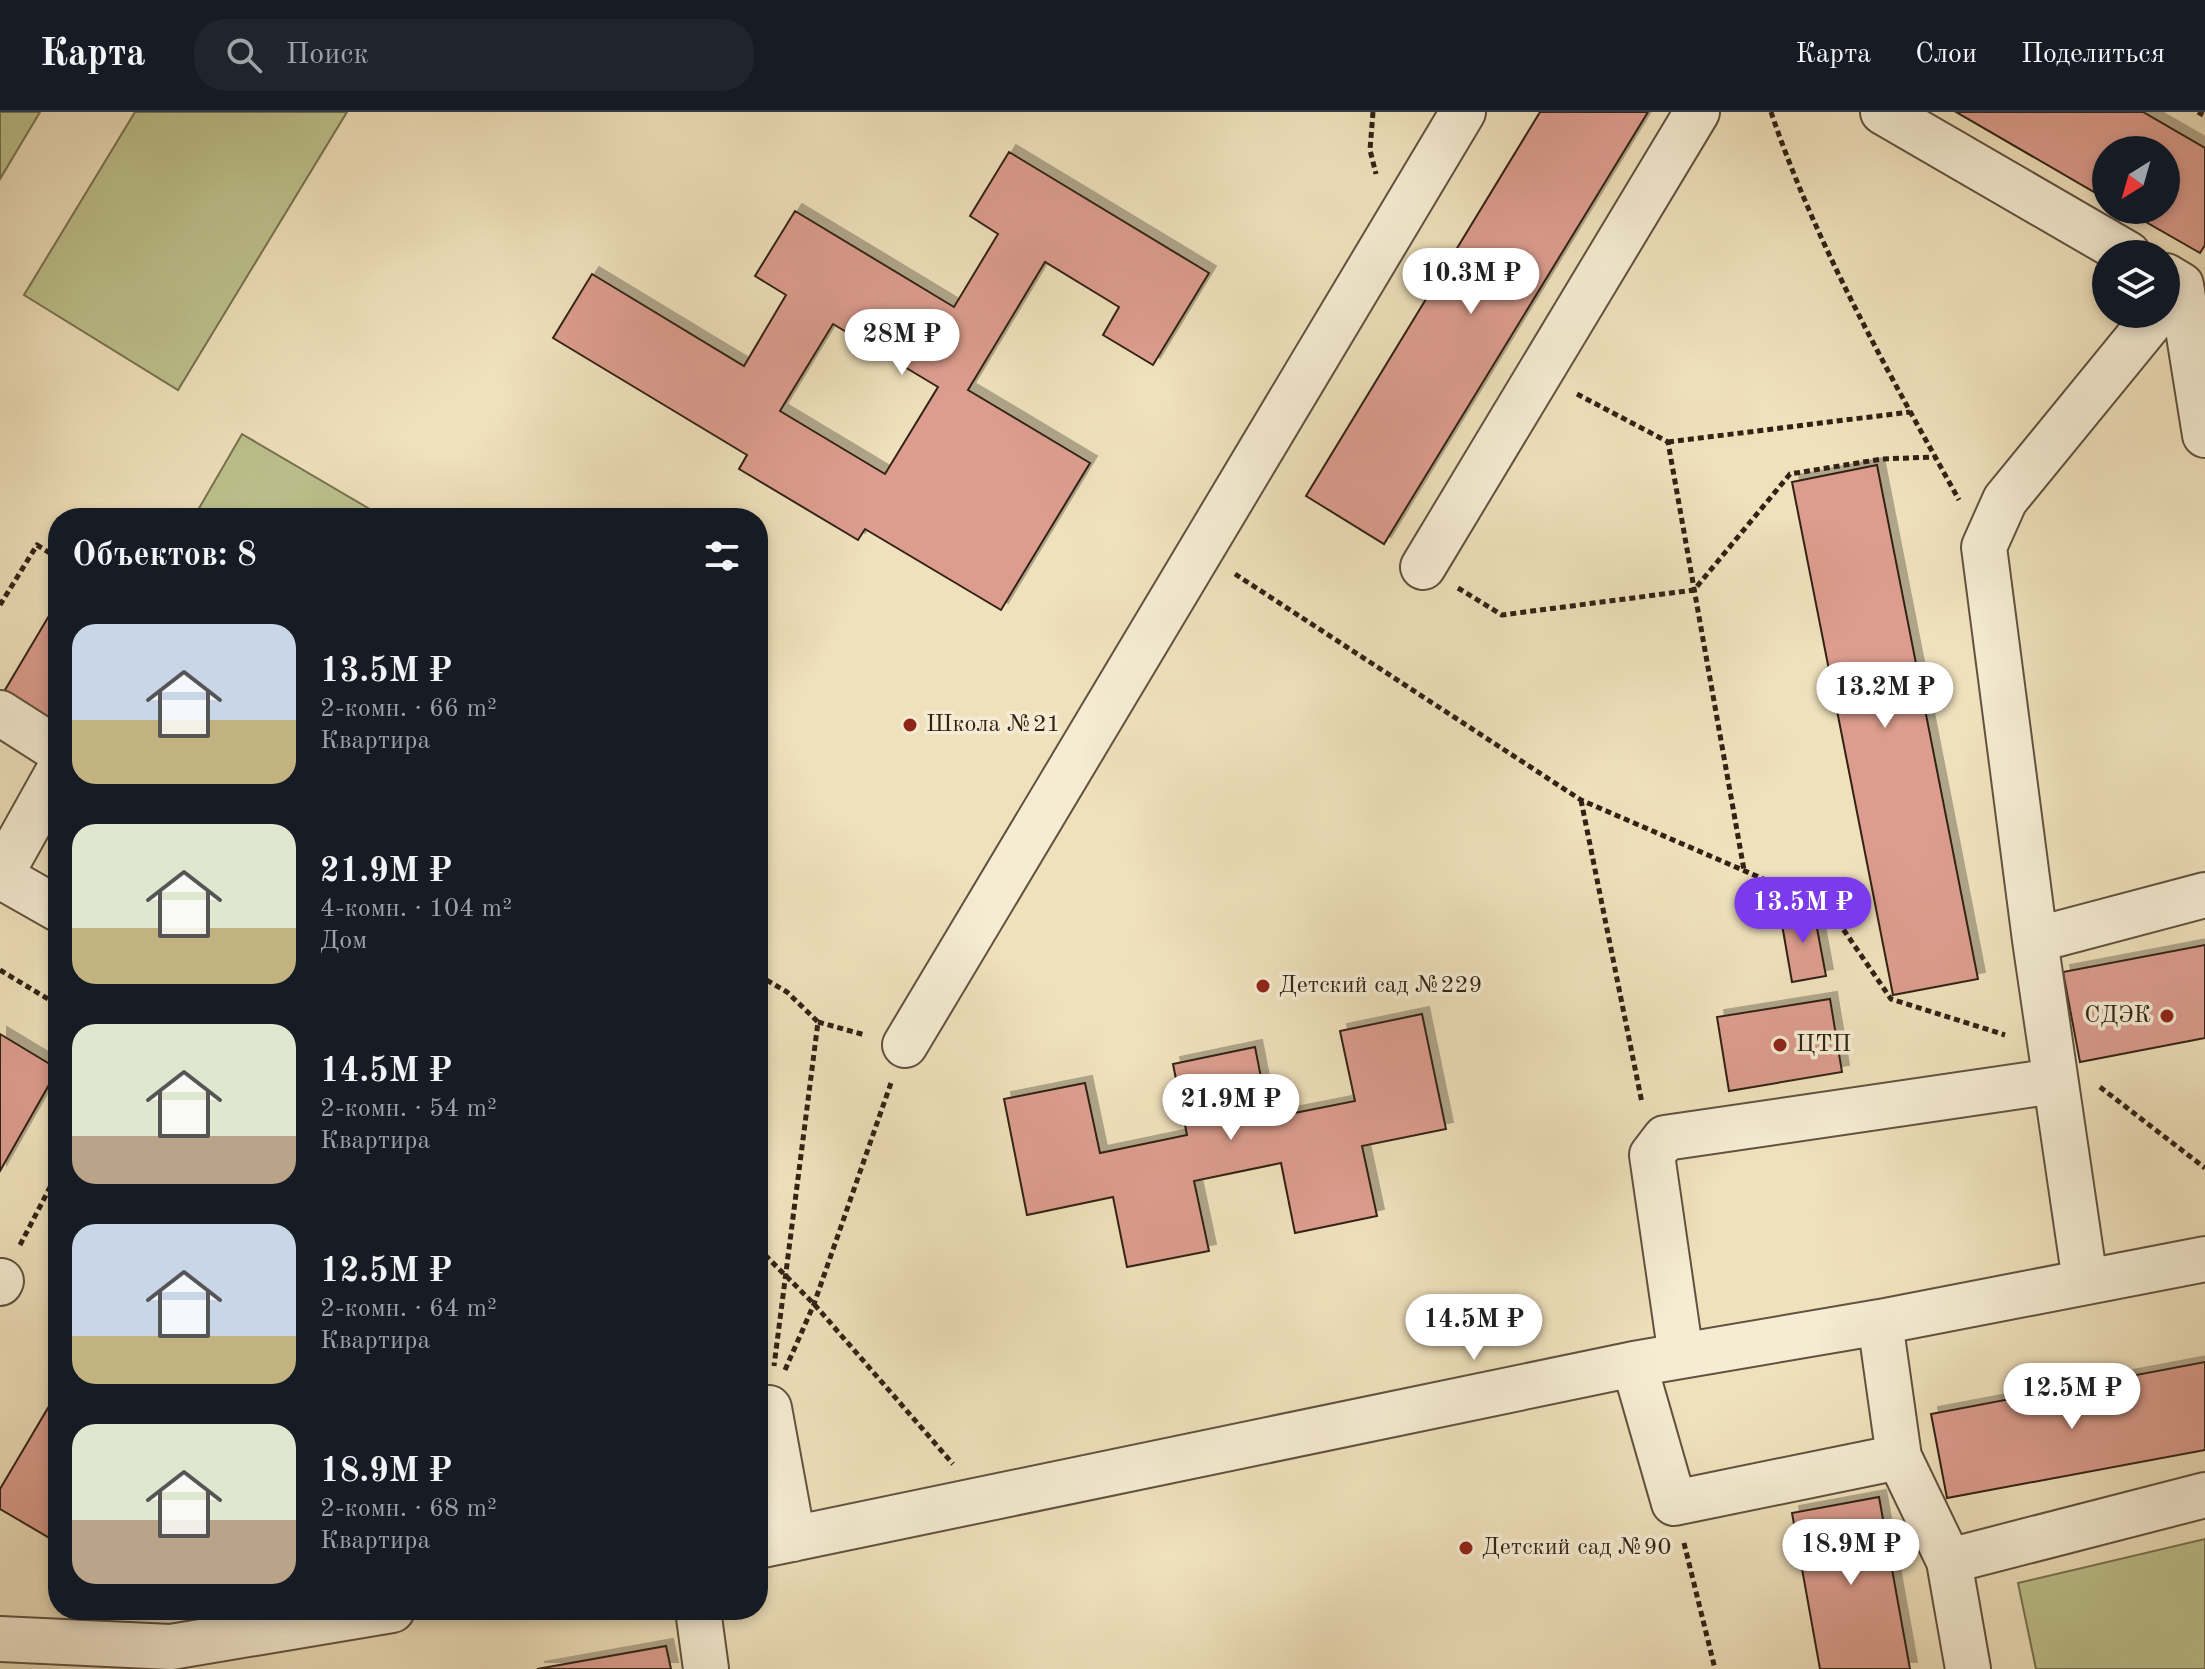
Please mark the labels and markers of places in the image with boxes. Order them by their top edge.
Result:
pin: 10.3M ₽ [1397,248,1545,316]
pin: 28M ₽ [846,309,958,377]
pin: 13.2M ₽ [1811,662,1959,730]
place label: Школа №21 [926,713,1061,737]
marker: Школа №21 [901,716,919,734]
pin: 13.5M ₽ [1729,877,1877,945]
place label: Детский сад №229 [1279,974,1482,998]
marker: Детский сад №229 [1254,977,1272,995]
place label: СДЭК [2084,1004,2151,1028]
marker: СДЭК [2158,1007,2176,1025]
place label: ЦТП [1796,1033,1851,1057]
marker: ЦТП [1771,1036,1789,1054]
pin: 21.9M ₽ [1157,1074,1305,1142]
pin: 14.5M ₽ [1400,1294,1548,1362]
pin: 12.5M ₽ [1998,1363,2146,1431]
pin: 18.9M ₽ [1777,1519,1925,1587]
place label: Детский сад №90 [1482,1536,1671,1560]
marker: Детский сад №90 [1457,1539,1475,1557]

